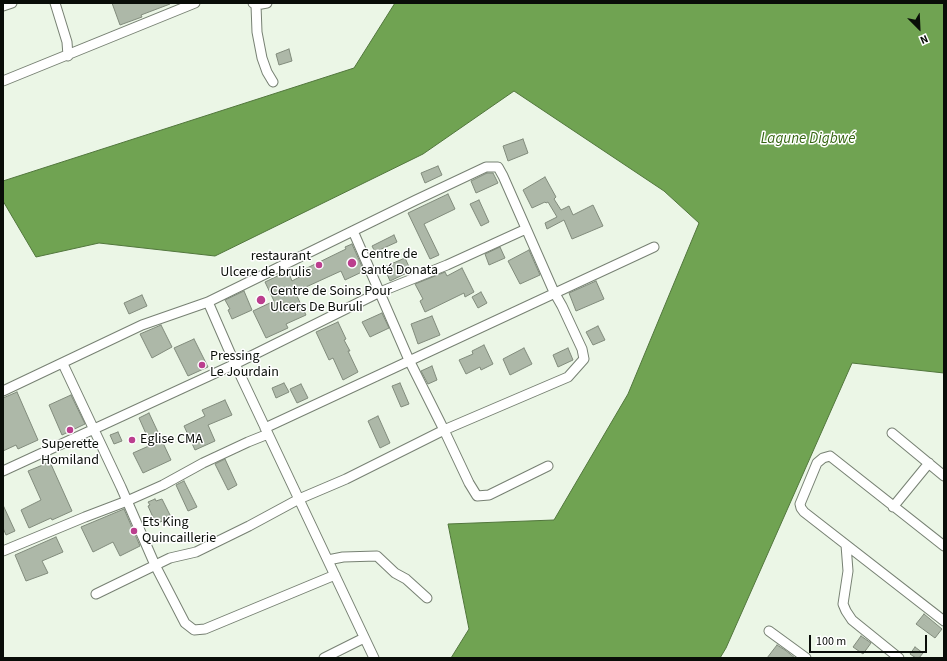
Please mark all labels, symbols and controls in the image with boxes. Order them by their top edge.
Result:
north arrow [899,8,939,48]
text: N [918,31,930,48]
water label: Lagune Digbwé [761,131,855,149]
place label: Centre de santé Donata [361,247,438,280]
place label: restaurant Ulcere de brulis [220,249,311,282]
marker: Centre de santé Donata [346,257,358,269]
marker: restaurant Ulcere de brulis [314,260,324,270]
place label: Centre de Soins Pour Ulcers De Buruli [270,284,392,316]
marker: Centre de Soins Pour Ulcers De Buruli [255,294,267,306]
place label: Pressing Le Jourdain [210,349,279,382]
marker: Pressing Le Jourdain [197,360,207,370]
marker: Superette Homiland [65,425,75,435]
place label: Eglise CMA [140,432,203,448]
marker: Eglise CMA [127,435,137,445]
place label: Superette Homiland [41,437,99,470]
place label: Ets King Quincaillerie [142,515,216,548]
marker: Ets King Quincaillerie [129,526,139,536]
scale bar [811,627,929,653]
text: 100 m [816,633,846,650]

